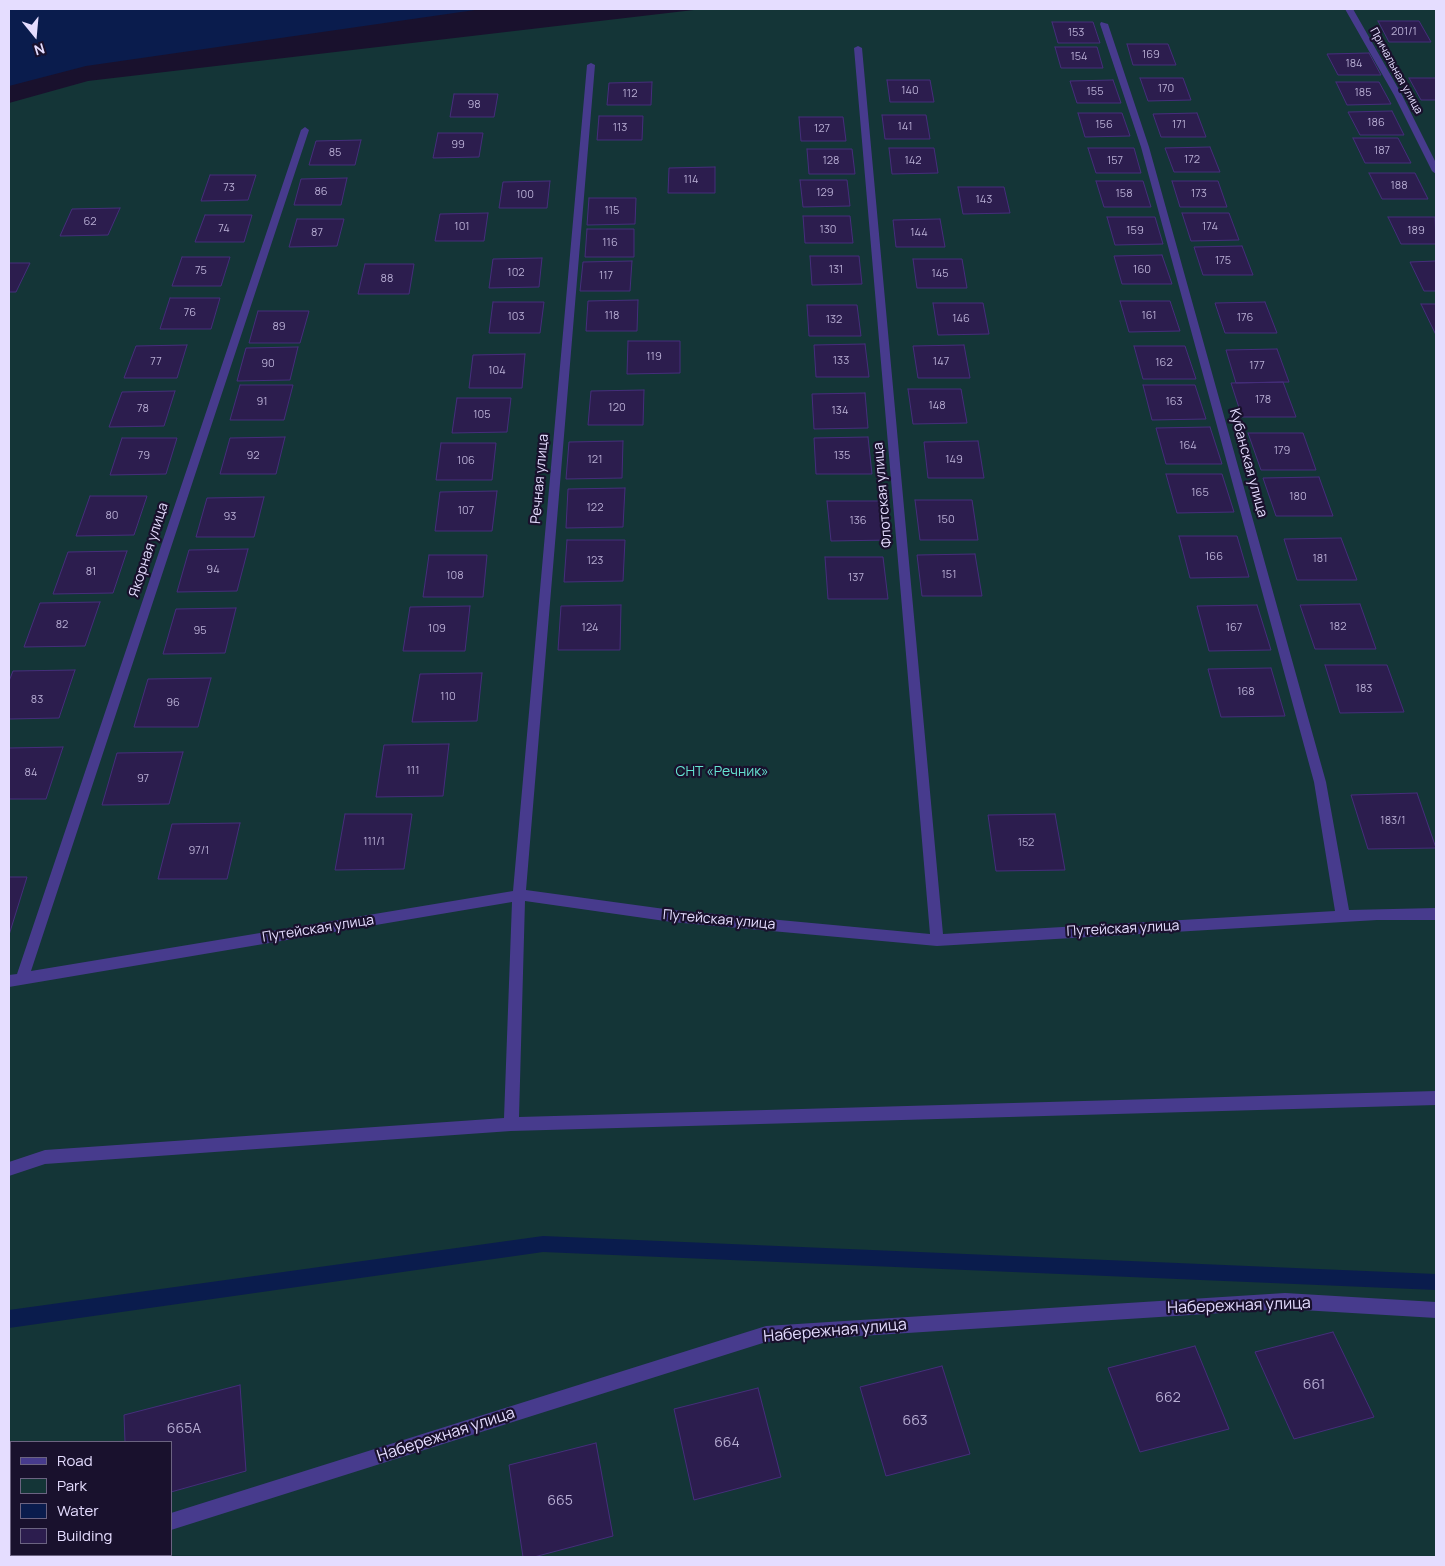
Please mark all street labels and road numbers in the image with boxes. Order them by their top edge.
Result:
street label: Причальная улица [1367,26,1425,116]
street label: Кубанская улица [1225,407,1271,519]
street label: Речная улица [528,433,552,525]
street label: Флотская улица [870,442,896,548]
street label: Якорная улица [126,501,172,599]
street label: Путейская улица [662,907,776,933]
street label: Путейская улица [261,912,375,946]
street label: Путейская улица [1066,918,1180,940]
street label: Набережная улица [1167,1294,1311,1318]
street label: Набережная улица [763,1315,907,1347]
street label: Набережная улица [375,1404,517,1466]

